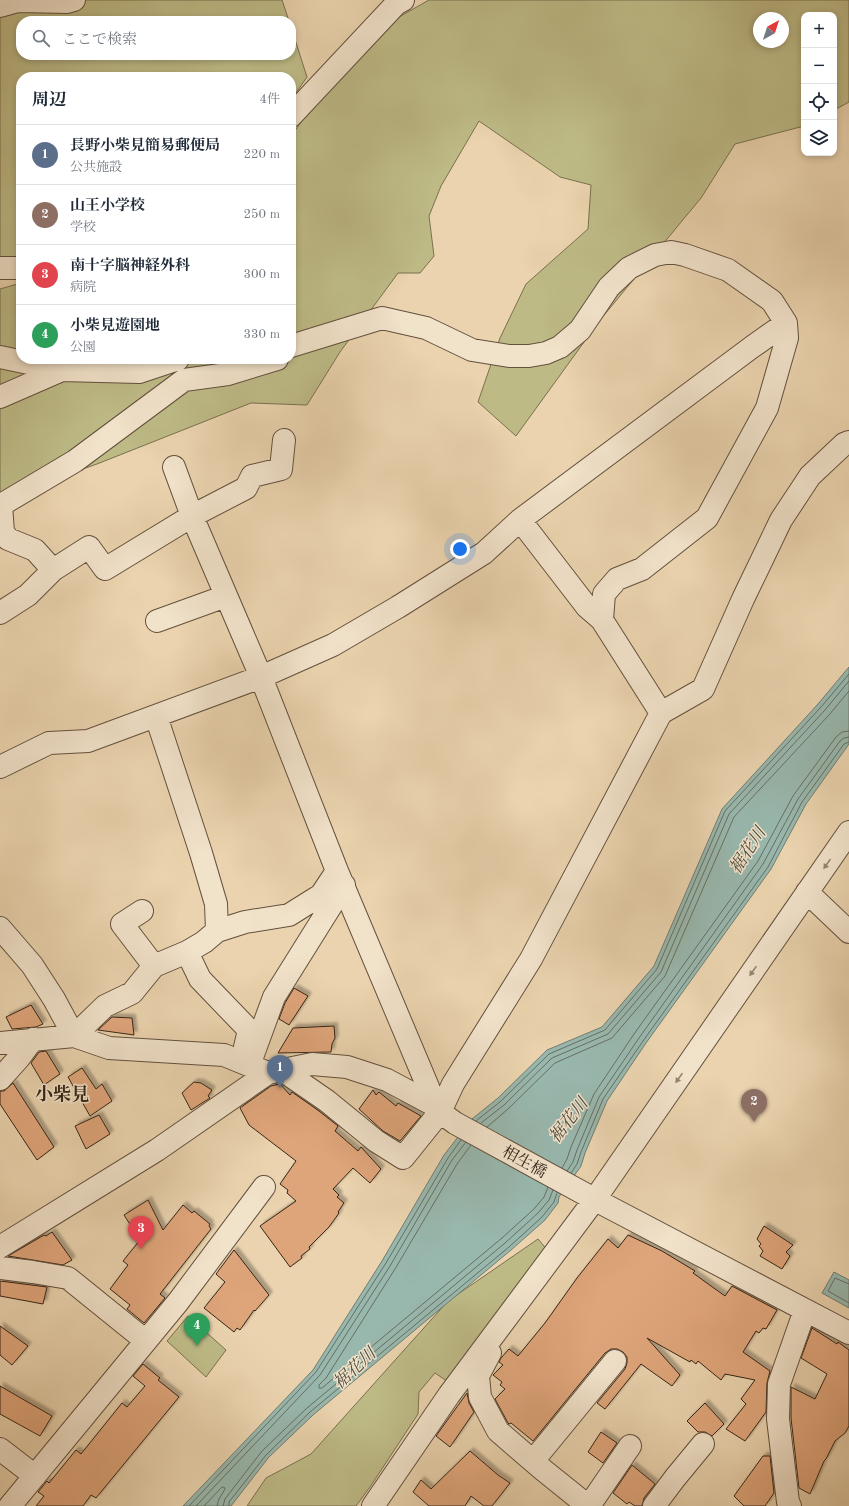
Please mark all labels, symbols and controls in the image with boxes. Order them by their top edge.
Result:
north arrow [753,12,789,48]
map controls [801,12,837,156]
button: + [801,12,837,48]
search box [16,16,296,60]
icon: search [30,27,52,49]
text: ここで検索 [62,33,137,48]
button: − [801,48,837,84]
button: locate [801,84,837,120]
text: 周辺 [32,92,66,109]
text: 4件 [259,93,280,106]
button: layers [801,120,837,156]
text: 長野小柴見簡易郵便局 [70,139,220,154]
text: 1 [41,148,49,161]
text: 220 m [243,148,280,161]
text: 公共施設 [70,161,122,174]
text: 山王小学校 [70,199,145,214]
text: 2 [41,208,49,221]
text: 250 m [243,208,280,221]
text: 学校 [70,221,96,234]
text: 南十字脳神経外科 [70,259,190,274]
text: 3 [41,268,49,281]
text: 300 m [243,268,280,281]
text: 病院 [70,281,96,294]
text: 小柴見遊園地 [70,319,160,334]
text: 4 [41,328,49,341]
text: 330 m [243,328,280,341]
text: 公園 [70,341,96,354]
your location [450,539,470,559]
water label: 裾花川 [726,822,770,877]
one-way arrow [823,859,831,869]
one-way arrow [749,966,757,976]
pin: 1 [267,1055,293,1088]
one-way arrow [675,1073,683,1083]
district label: 小柴見 [35,1084,89,1104]
pin: 2 [741,1089,767,1122]
water label: 裾花川 [545,1093,593,1146]
street label: 相生橋 [499,1142,550,1181]
pin: 3 [128,1216,154,1249]
pin: 4 [184,1313,210,1346]
water label: 裾花川 [329,1343,381,1393]

